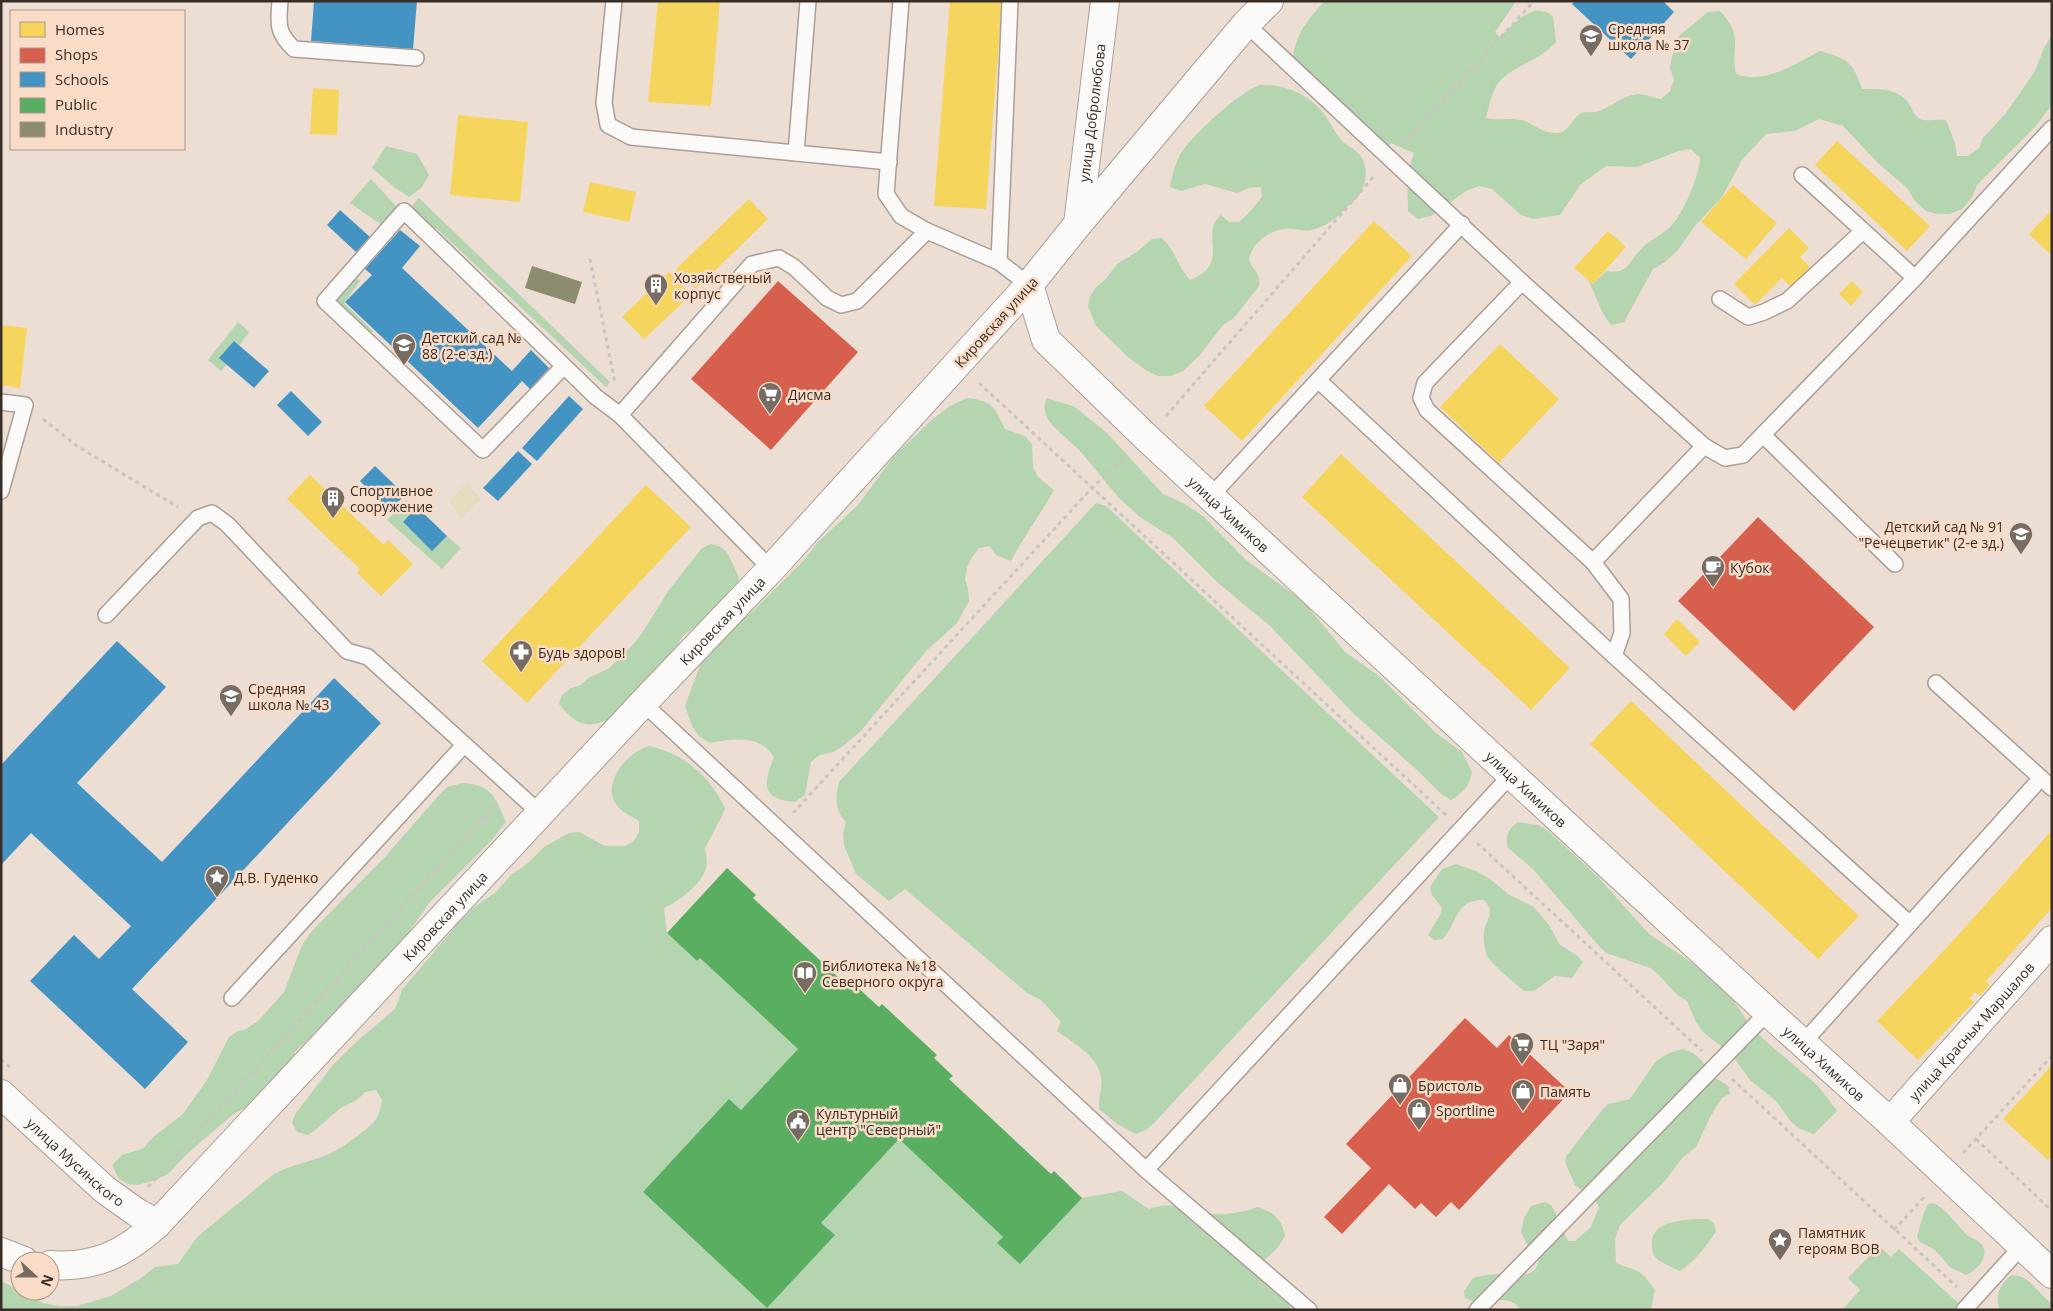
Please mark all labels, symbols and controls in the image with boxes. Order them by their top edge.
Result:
legend [10,10,185,150]
text: Homes [55,19,105,39]
place label: Средняя школа № 37 [1608,19,1689,54]
school or university icon: Средняя школа № 37 [1578,23,1604,57]
street label: улица Добролюбова [1074,42,1109,183]
text: Shops [55,44,98,64]
text: Schools [55,69,109,89]
text: Public [55,94,97,114]
text: Industry [55,119,113,139]
place label: Хозяйственый корпус [674,268,772,303]
building icon: Хозяйственый корпус [643,272,669,306]
street label: Кировская улица [950,273,1042,371]
place label: Детский сад № 88 (2-е зд.) [422,328,522,363]
school or university icon: Детский сад № 88 (2-е зд.) [391,332,417,366]
supermarket icon: Дисма [757,381,783,415]
place label: Дисма [788,385,831,404]
street label: улица Химиков [1184,472,1274,556]
place label: Спортивное сооружение [350,481,433,516]
building icon: Спортивное сооружение [320,485,346,519]
place label: Детский сад № 91 "Речецветик" (2-е зд.) [1858,517,2004,552]
school or university icon: Детский сад № 91 "Речецветик" (2-е зд.) [2008,521,2034,555]
cafe icon: Кубок [1700,554,1726,588]
place label: Кубок [1730,558,1770,577]
street label: Кировская улица [675,572,769,669]
pharmacy icon: Будь здоров! [508,639,534,673]
place label: Будь здоров! [538,643,625,662]
place label: Средняя школа № 43 [248,679,329,714]
school or university icon: Средняя школа № 43 [218,683,244,717]
street label: улица Химиков [1482,746,1571,831]
place icon: Д.В. Гуденко [204,864,230,898]
street label: Кировская улица [398,867,491,965]
place label: Д.В. Гуденко [234,868,318,887]
place label: Библиотека №18 Северного округа [822,956,944,991]
street label: улица Красных Маршалов [1904,957,2038,1104]
library icon: Библиотека №18 Северного округа [792,960,818,994]
street label: улица Химиков [1779,1021,1869,1105]
supermarket icon: ТЦ "Заря" [1509,1031,1535,1065]
place label: ТЦ "Заря" [1540,1035,1605,1054]
shop icon: Бристоль [1387,1072,1413,1106]
place label: Бристоль [1418,1076,1482,1095]
shop icon: Память [1510,1078,1536,1112]
place label: Память [1540,1082,1591,1101]
shop icon: Sportline [1406,1097,1432,1131]
place label: Sportline [1436,1101,1495,1120]
place label: Культурный центр "Северный" [816,1104,941,1139]
public building icon: Культурный центр "Северный" [785,1108,811,1142]
street label: улица Мусинского [23,1113,129,1210]
place label: Памятник героям ВОВ [1798,1223,1880,1258]
place icon: Памятник героям ВОВ [1767,1227,1793,1261]
north arrow [10,1251,60,1301]
text: N [37,1272,59,1290]

